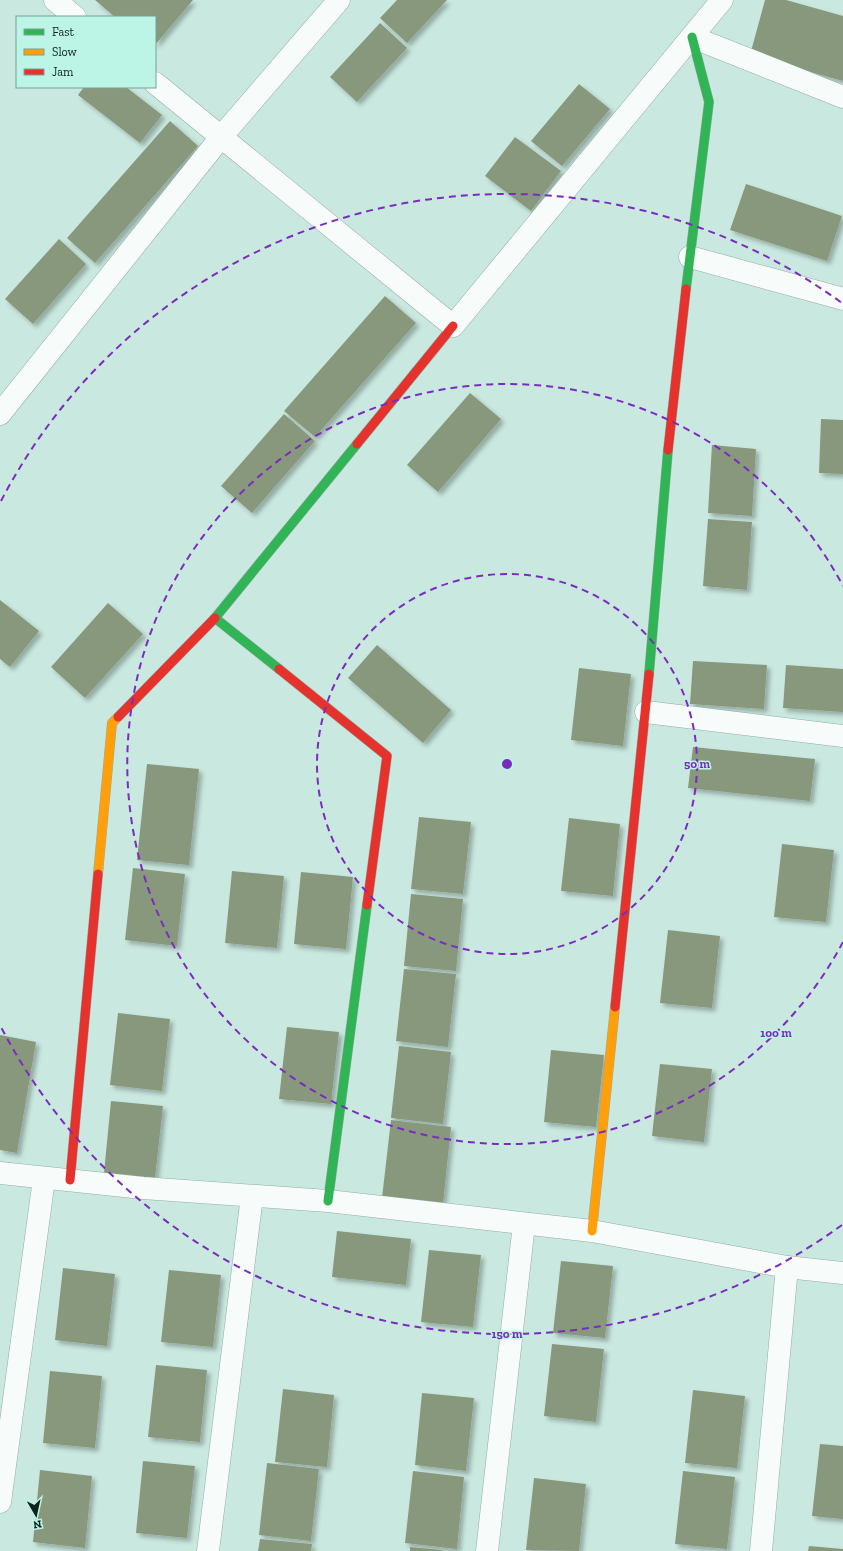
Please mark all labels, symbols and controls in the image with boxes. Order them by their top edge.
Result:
legend [16,16,156,88]
text: Fast [52,25,75,39]
text: Slow [52,45,78,59]
text: Jam [52,65,74,79]
centre of rings [500,757,514,771]
text: 50 m [684,757,710,771]
text: 100 m [760,1026,792,1040]
text: 150 m [492,1327,523,1341]
north arrow [16,1495,56,1535]
text: N [32,1517,43,1532]

